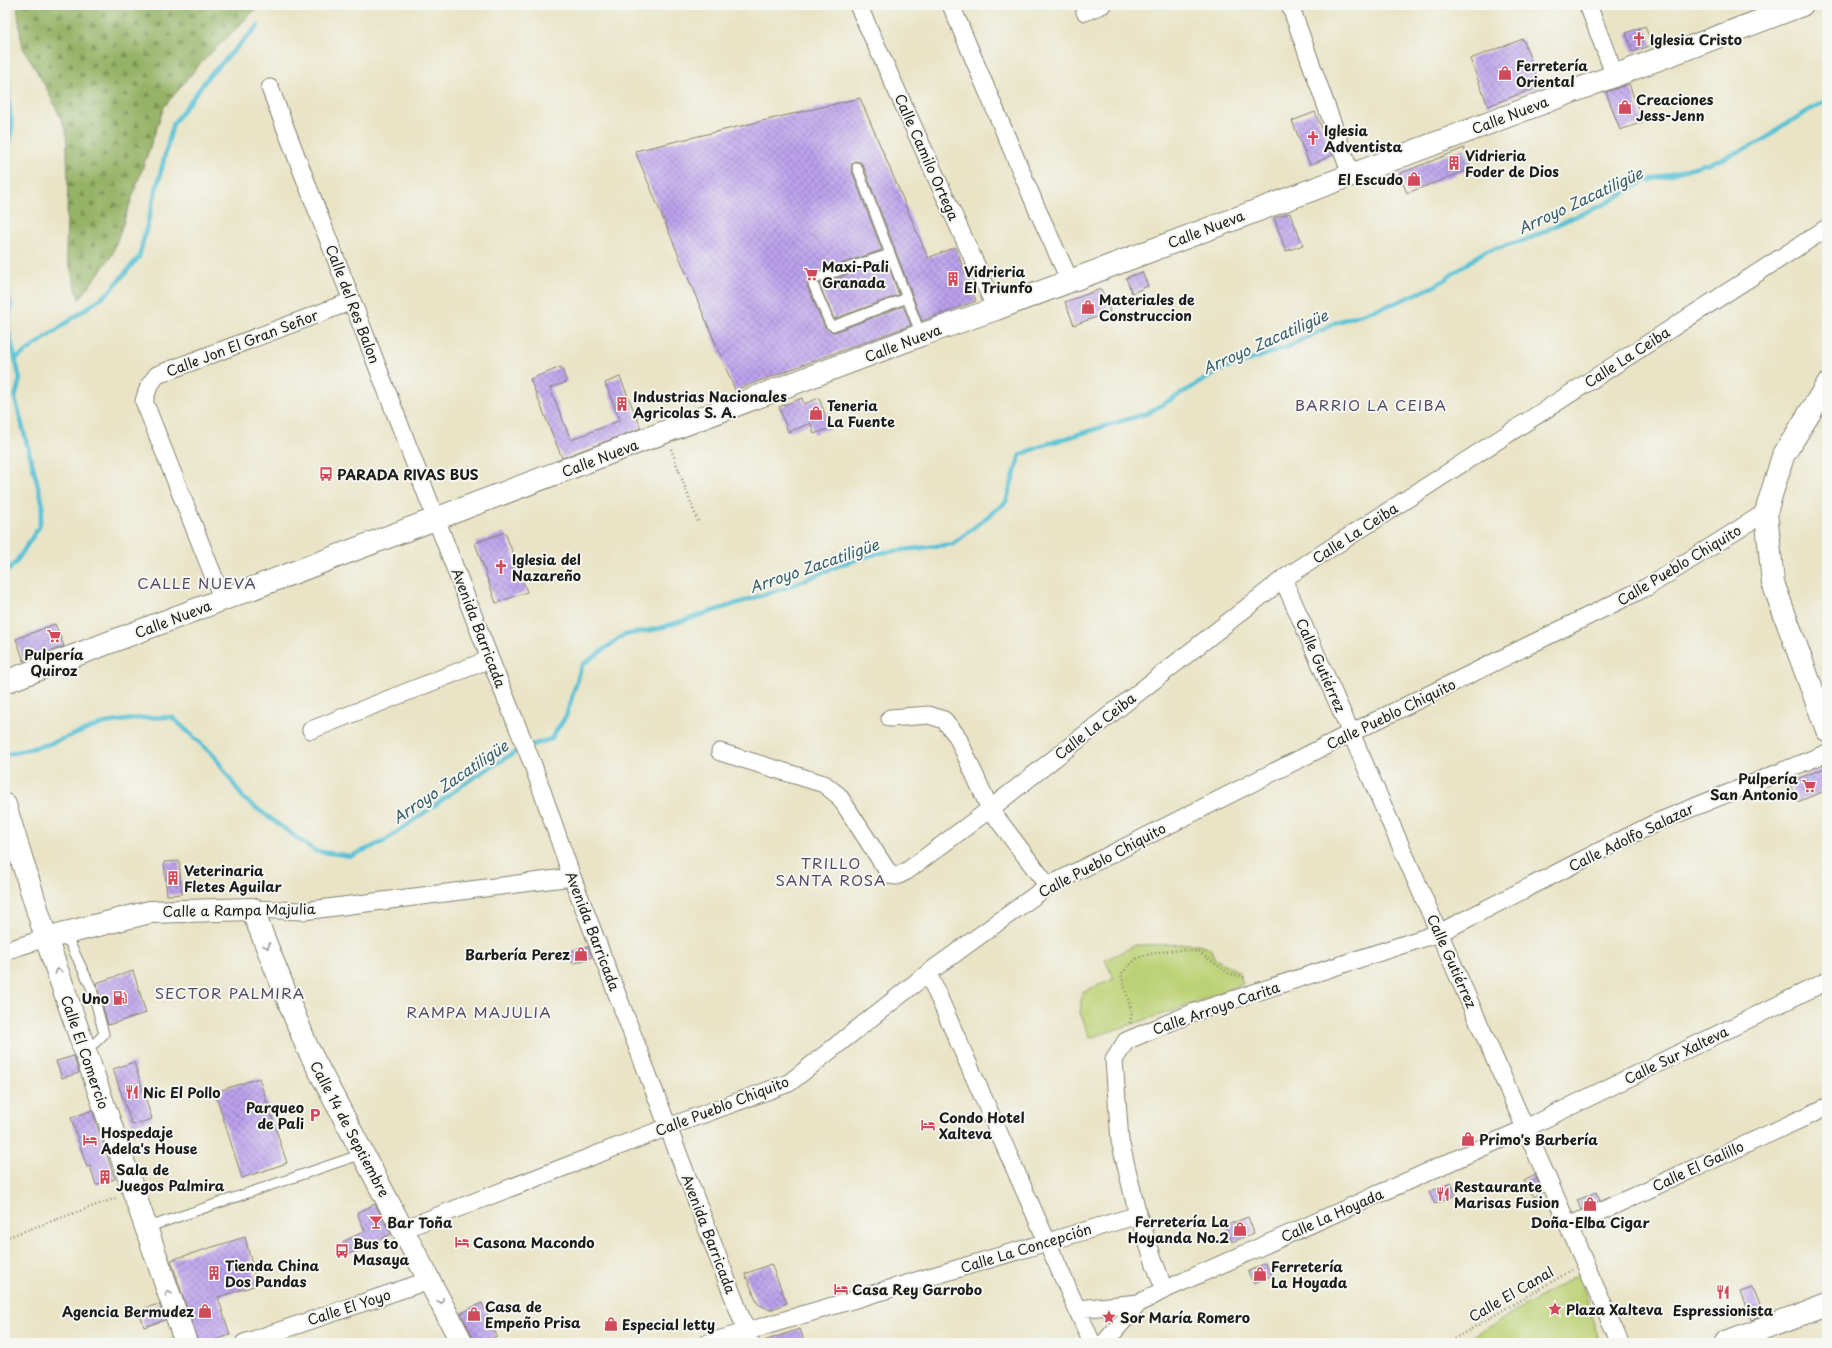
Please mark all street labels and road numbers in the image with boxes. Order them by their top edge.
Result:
street label: Calle Camilo Ortega [890,90,965,224]
street label: Calle Nueva [1469,91,1552,139]
street label: Calle Nueva [1165,205,1248,253]
street label: Calle del Res Balon [321,241,385,367]
street label: Calle Jon El Gran Señor [163,304,321,382]
street label: Calle Nueva [862,319,945,367]
street label: Calle La Ceiba [1580,321,1674,393]
street label: Calle Nueva [559,434,642,482]
street label: Calle La Ceiba [1308,497,1402,569]
street label: Calle Pueblo Chiquito [1613,519,1745,610]
street label: Avenida Barricada [447,565,512,691]
street label: Calle Nueva [132,595,215,643]
street label: Calle Gutiérrez [1291,615,1351,716]
street label: Calle Pueblo Chiquito [1323,673,1459,754]
street label: Calle La Ceiba [1050,687,1140,764]
street label: Calle Adolfo Salazar [1565,797,1698,876]
street label: Calle Pueblo Chiquito [1035,817,1170,903]
street label: Avenida Barricada [561,868,626,994]
street label: Calle a Rampa Majulia [162,898,316,922]
street label: Calle Gutiérrez [1422,911,1482,1012]
street label: Calle Arroyo Carita [1149,976,1283,1040]
street label: Calle El Comercio [56,992,114,1112]
street label: Calle Sur Xalteva [1620,1021,1732,1089]
street label: Calle 14 de Septiembre [305,1057,395,1201]
street label: Calle Pueblo Chiquito [652,1071,792,1141]
street label: Calle El Galillo [1649,1135,1747,1196]
street label: Avenida Barricada [677,1171,742,1297]
street label: Calle La Hoyada [1277,1183,1387,1247]
street label: Calle La Concepción [958,1218,1094,1278]
street label: Calle El Canal [1465,1261,1557,1327]
street label: Calle El Yoyo [305,1284,394,1330]

